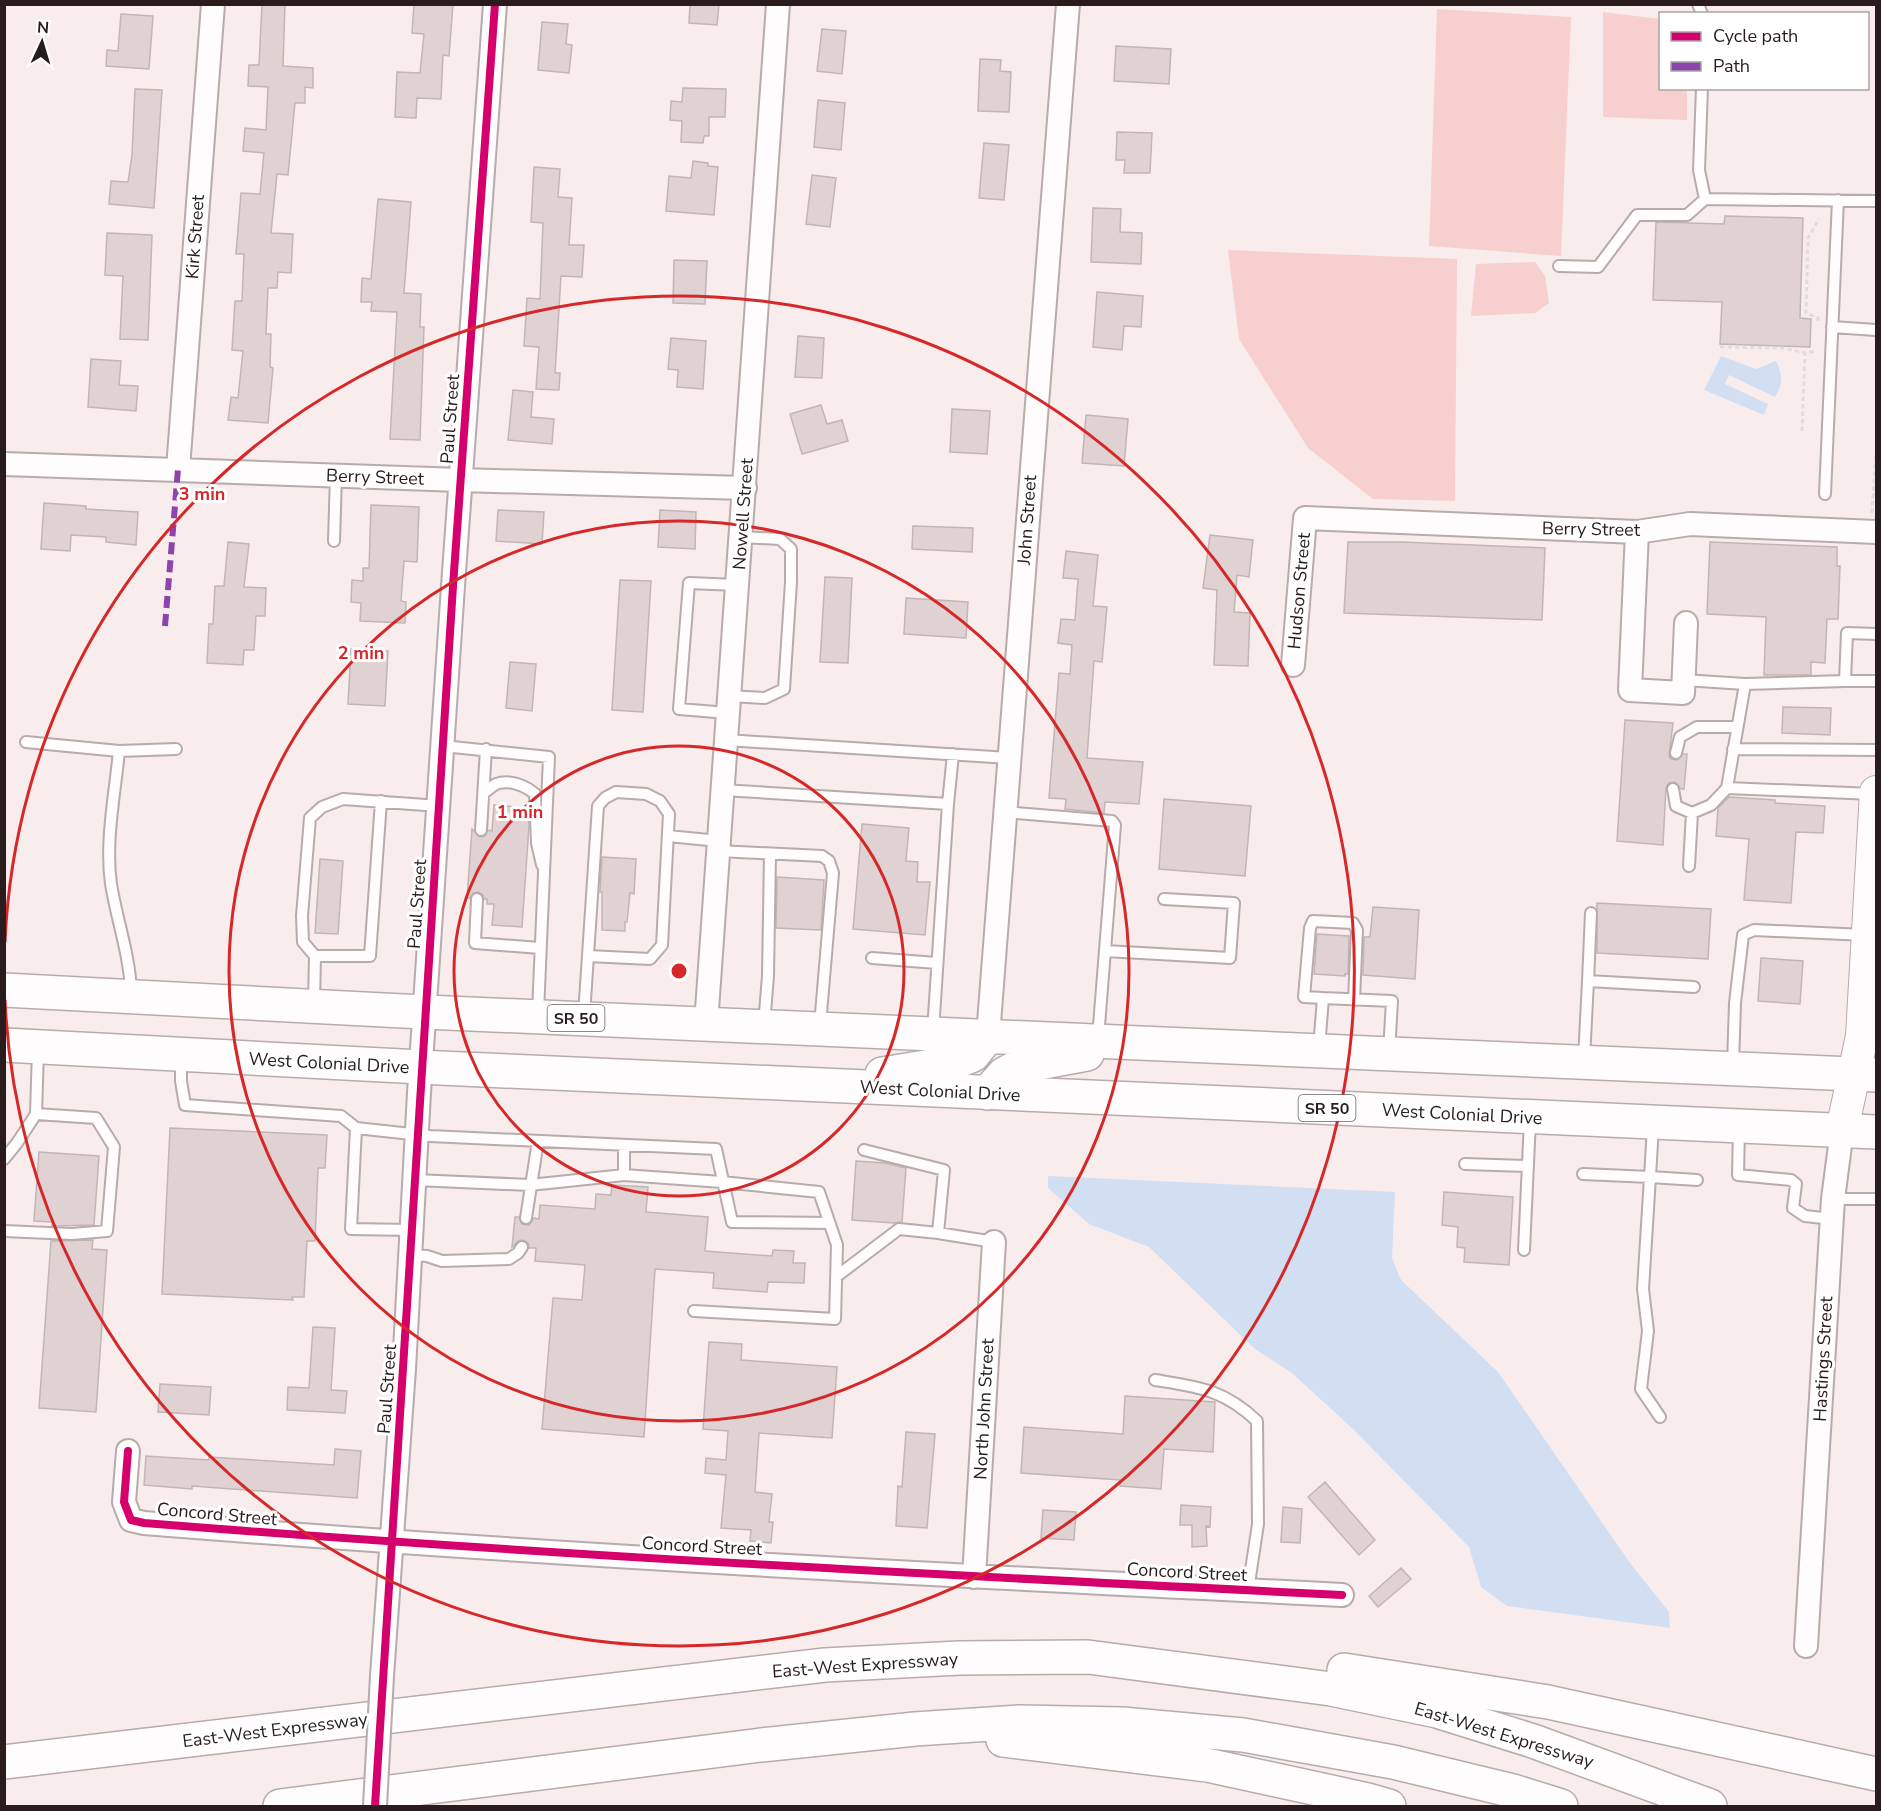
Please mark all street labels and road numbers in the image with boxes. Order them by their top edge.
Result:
street label: Kirk Street [180,193,210,280]
street label: Paul Street [435,373,465,465]
street label: Nowell Street [727,457,759,571]
street label: Berry Street [326,463,425,491]
street label: John Street [1012,474,1042,567]
street label: Berry Street [1542,516,1641,542]
street label: Hudson Street [1282,531,1316,650]
street label: Paul Street [402,858,432,950]
road number: SR 50 [548,1005,604,1031]
street label: West Colonial Drive [248,1047,410,1079]
street label: West Colonial Drive [859,1075,1021,1107]
road number: SR 50 [1298,1095,1356,1121]
street label: West Colonial Drive [1381,1098,1543,1130]
street label: Hastings Street [1808,1295,1838,1422]
street label: North John Street [968,1337,1000,1480]
street label: Paul Street [372,1343,402,1435]
street label: Concord Street [156,1497,279,1531]
street label: Concord Street [641,1531,763,1561]
street label: Concord Street [1126,1557,1248,1587]
street label: East-West Expressway [771,1646,960,1683]
street label: East-West Expressway [1411,1696,1597,1774]
street label: East-West Expressway [181,1707,370,1753]

